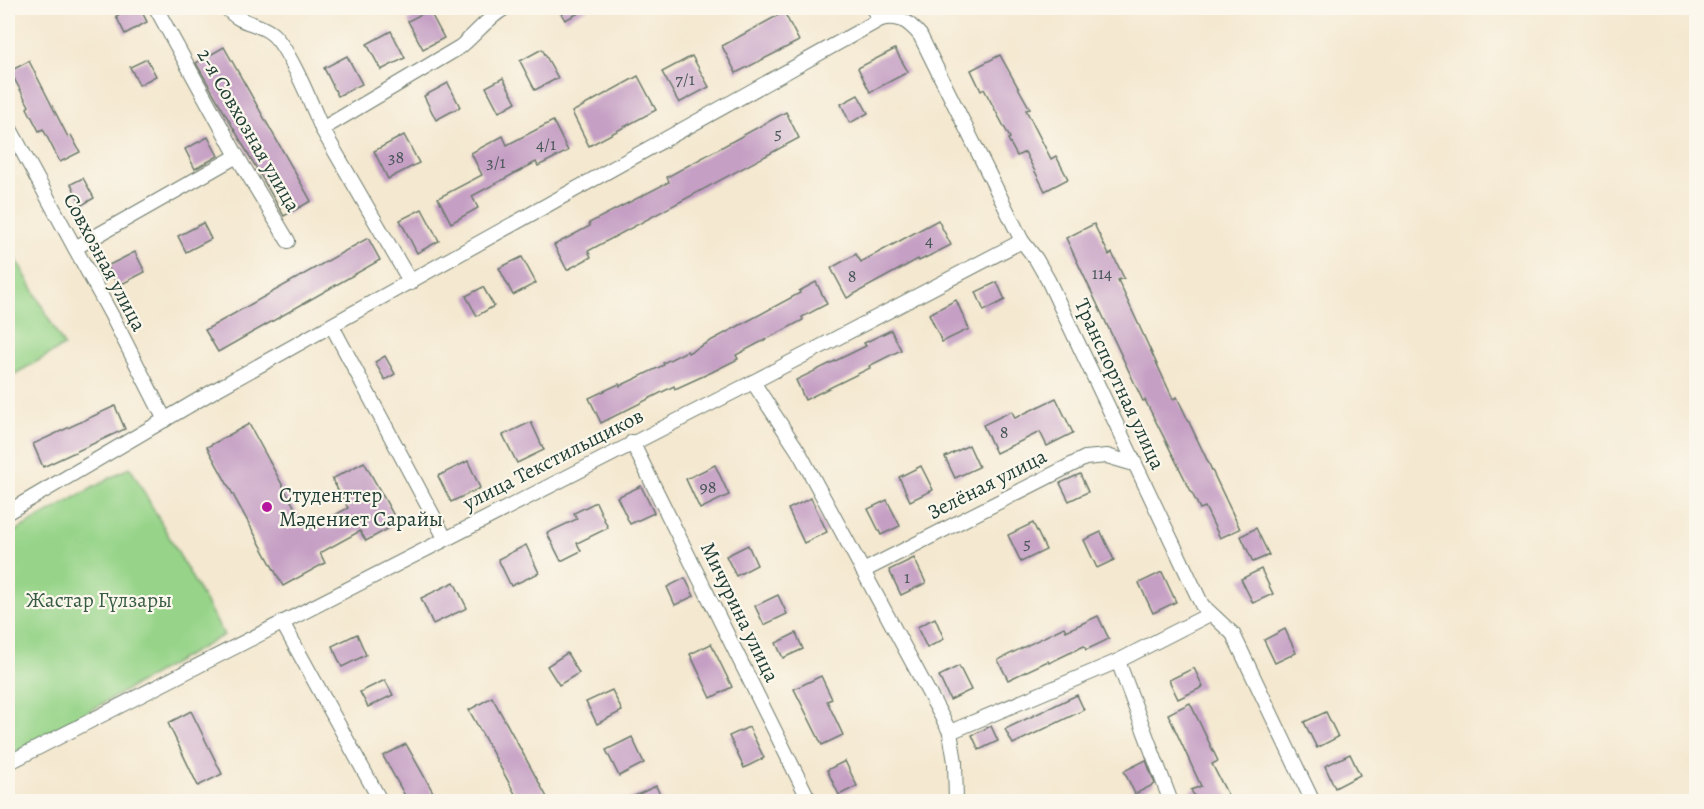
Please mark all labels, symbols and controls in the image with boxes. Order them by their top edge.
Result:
street label: 2-я Совхозная улица [191,43,307,217]
house number: 7/1 [675,67,695,91]
house number: 5 [774,121,782,145]
house number: 4/1 [536,132,556,156]
house number: 38 [388,145,404,169]
house number: 3/1 [486,150,506,174]
street label: Совхозная улица [57,188,153,336]
house number: 4 [925,228,933,252]
house number: 114 [1092,261,1112,285]
house number: 8 [848,264,856,288]
street label: Транспортная улица [1068,294,1172,474]
street label: улица Текстильщиков [457,401,648,517]
house number: 8 [1000,420,1008,444]
street label: Зелёная улица [923,442,1052,526]
house number: 98 [700,475,716,499]
place label: Студенттер Мәдениет Сарайы [279,481,443,533]
marker: Студенттер Мәдениет Сарайы [260,500,274,514]
house number: 5 [1023,531,1031,555]
street label: Мичурина улица [694,537,786,687]
house number: 1 [904,565,910,589]
park label: Жастар Гүлзары [26,586,172,614]

